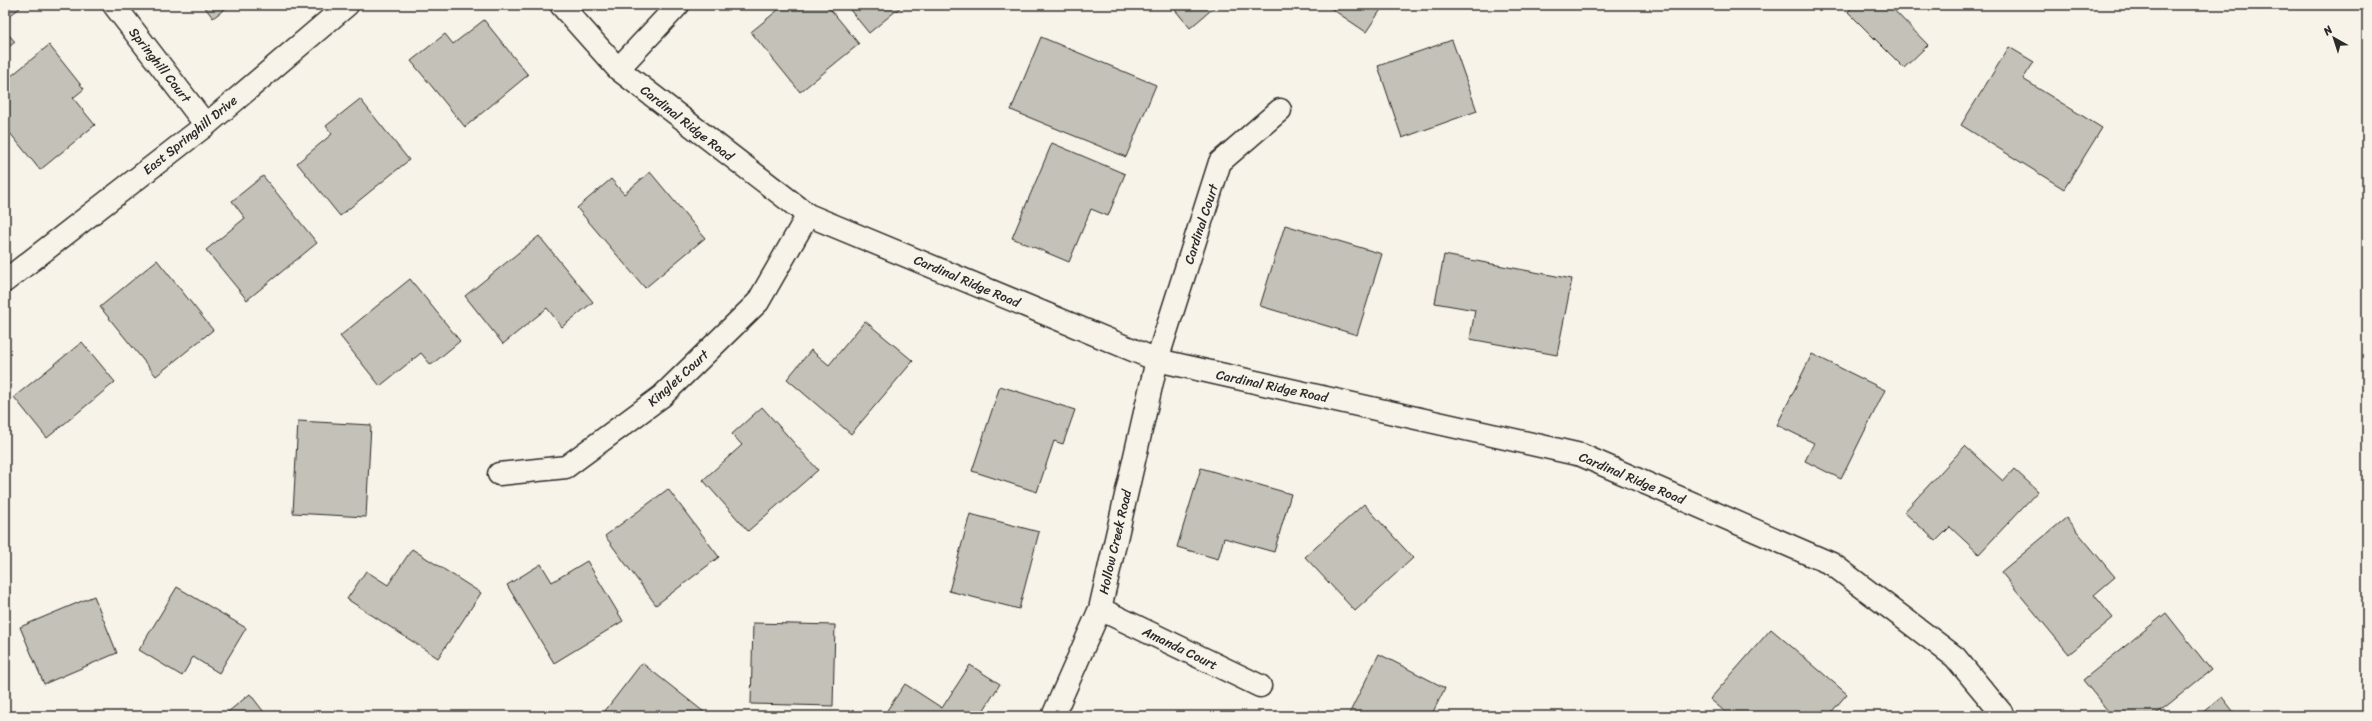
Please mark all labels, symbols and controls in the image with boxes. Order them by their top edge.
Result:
north arrow [2314,18,2354,58]
text: N [2318,21,2337,41]
street label: Springhill Court [123,22,197,108]
street label: Cardinal Ridge Road [635,79,740,168]
street label: East Springhill Drive [137,89,243,181]
street label: Cardinal Court [1177,180,1225,267]
street label: Cardinal Ridge Road [910,248,1025,314]
street label: Kinglet Court [642,343,715,412]
street label: Cardinal Ridge Road [1214,363,1331,409]
street label: Cardinal Ridge Road [1575,445,1690,511]
street label: Hollow Creek Road [1092,486,1138,597]
street label: Amanda Court [1138,619,1222,676]

